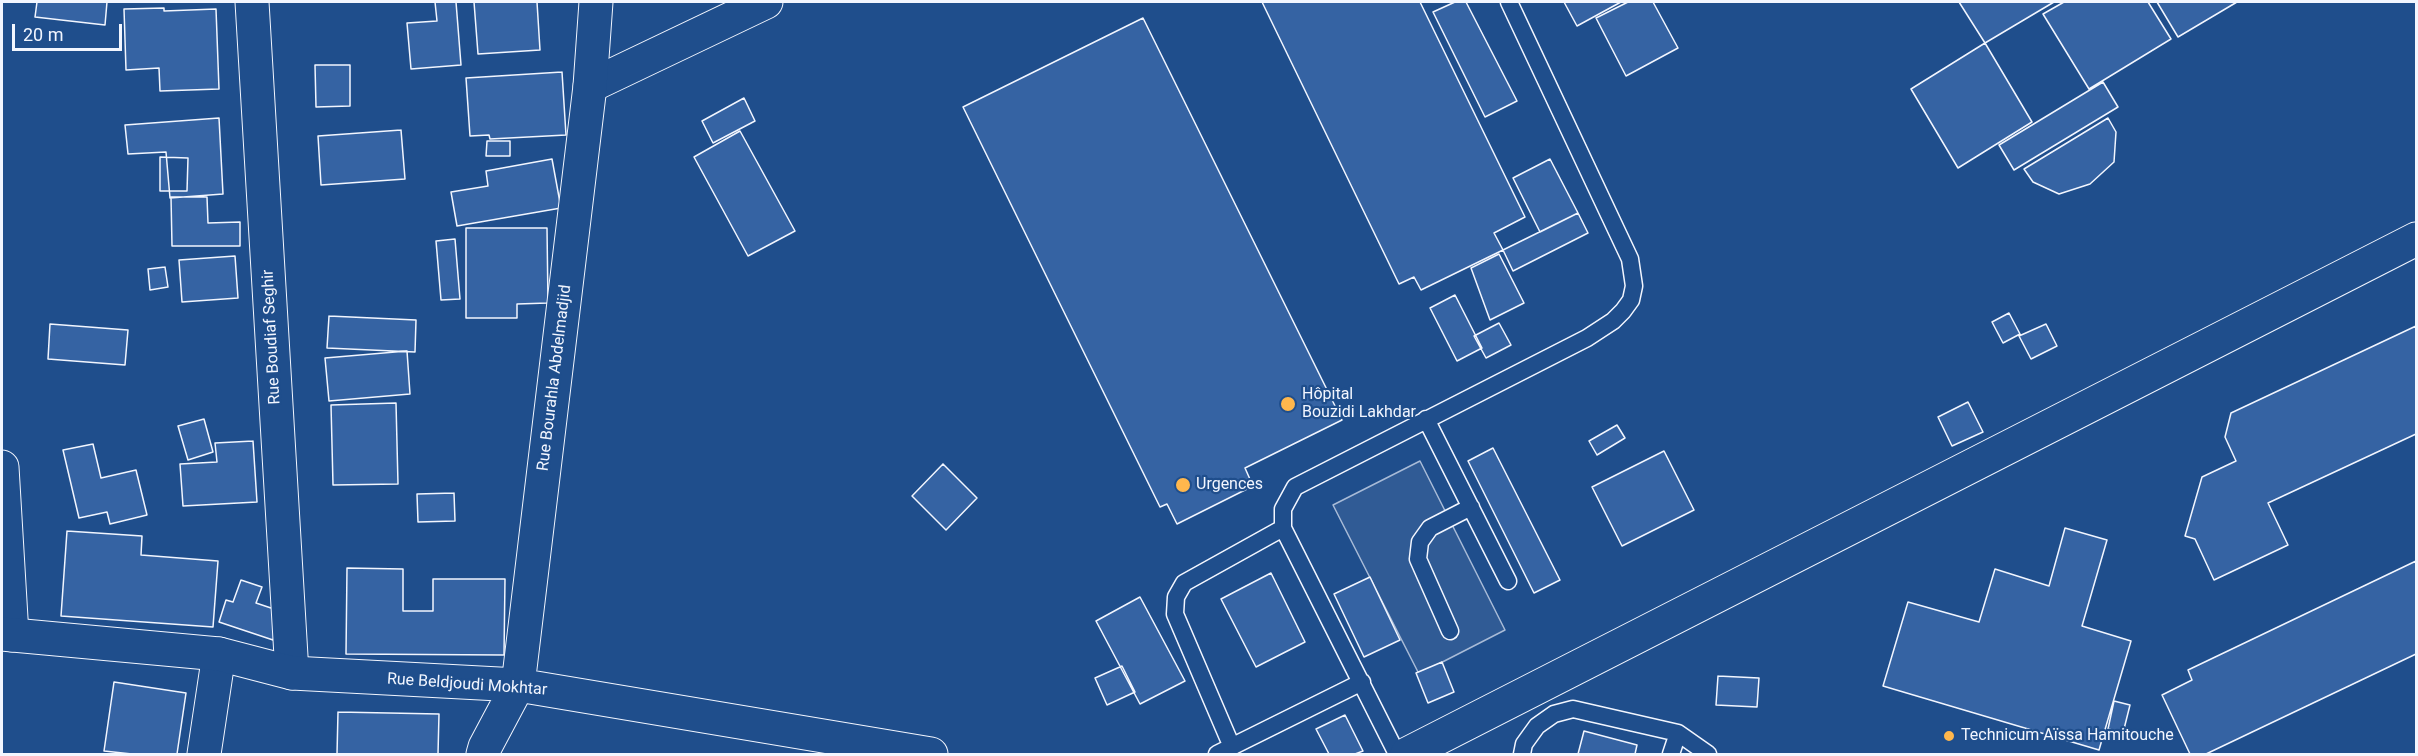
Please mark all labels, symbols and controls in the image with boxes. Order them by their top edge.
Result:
scale bar [15,12,124,50]
text: 20 m [23,24,63,45]
street label: Rue Boudiaf Seghir [259,269,285,405]
street label: Rue Bourahla Abdelmadjid [534,284,576,472]
place label: Hôpital Bouzidi Lakhdar [1302,385,1416,423]
marker: Hôpital Bouzidi Lakhdar [1279,395,1297,413]
place label: Urgences [1196,475,1263,495]
marker: Urgences [1174,476,1192,494]
street label: Rue Beldjoudi Mokhtar [386,670,548,700]
place label: Technicum Aïssa Hamitouche [1961,726,2174,746]
marker: Technicum Aïssa Hamitouche [1942,729,1956,743]

